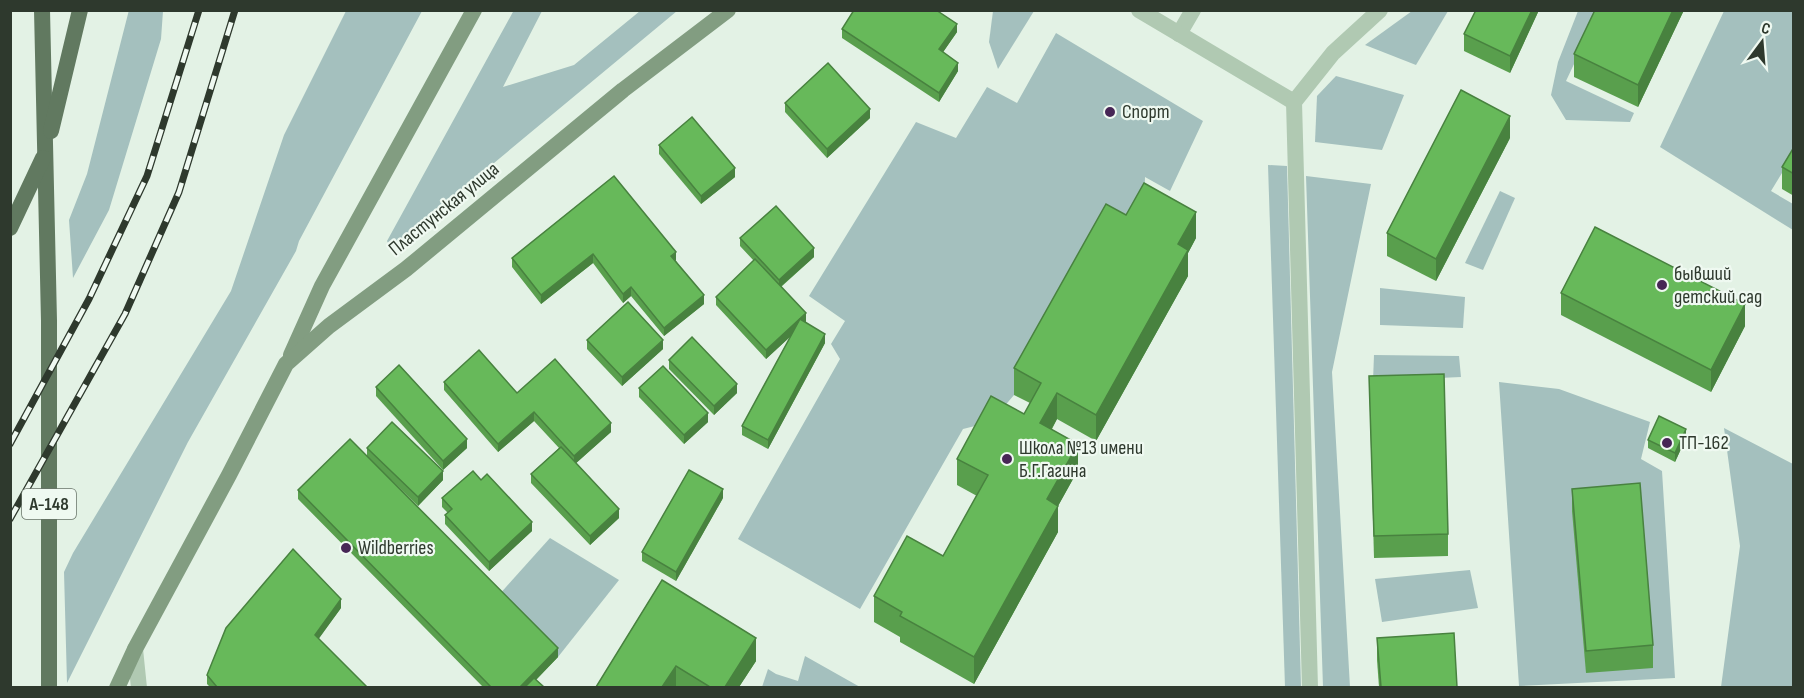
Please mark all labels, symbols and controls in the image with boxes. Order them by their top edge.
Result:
north arrow [1732,12,1792,72]
text: С [1759,19,1772,39]
place label: Спорт [1122,100,1170,124]
marker: Спорт [1103,105,1117,119]
street label: Пластунская улица [384,157,504,261]
place label: бывший детский сад [1674,262,1762,309]
marker: бывший детский сад [1655,278,1669,292]
place label: ТП-162 [1679,431,1729,455]
place label: Школа №13 имени Б.Г.Гагина [1019,436,1143,483]
marker: ТП-162 [1660,436,1674,450]
marker: Школа №13 имени Б.Г.Гагина [1000,452,1014,466]
road number: А-148 [22,489,76,519]
place label: Wildberries [358,536,434,560]
marker: Wildberries [339,541,353,555]

